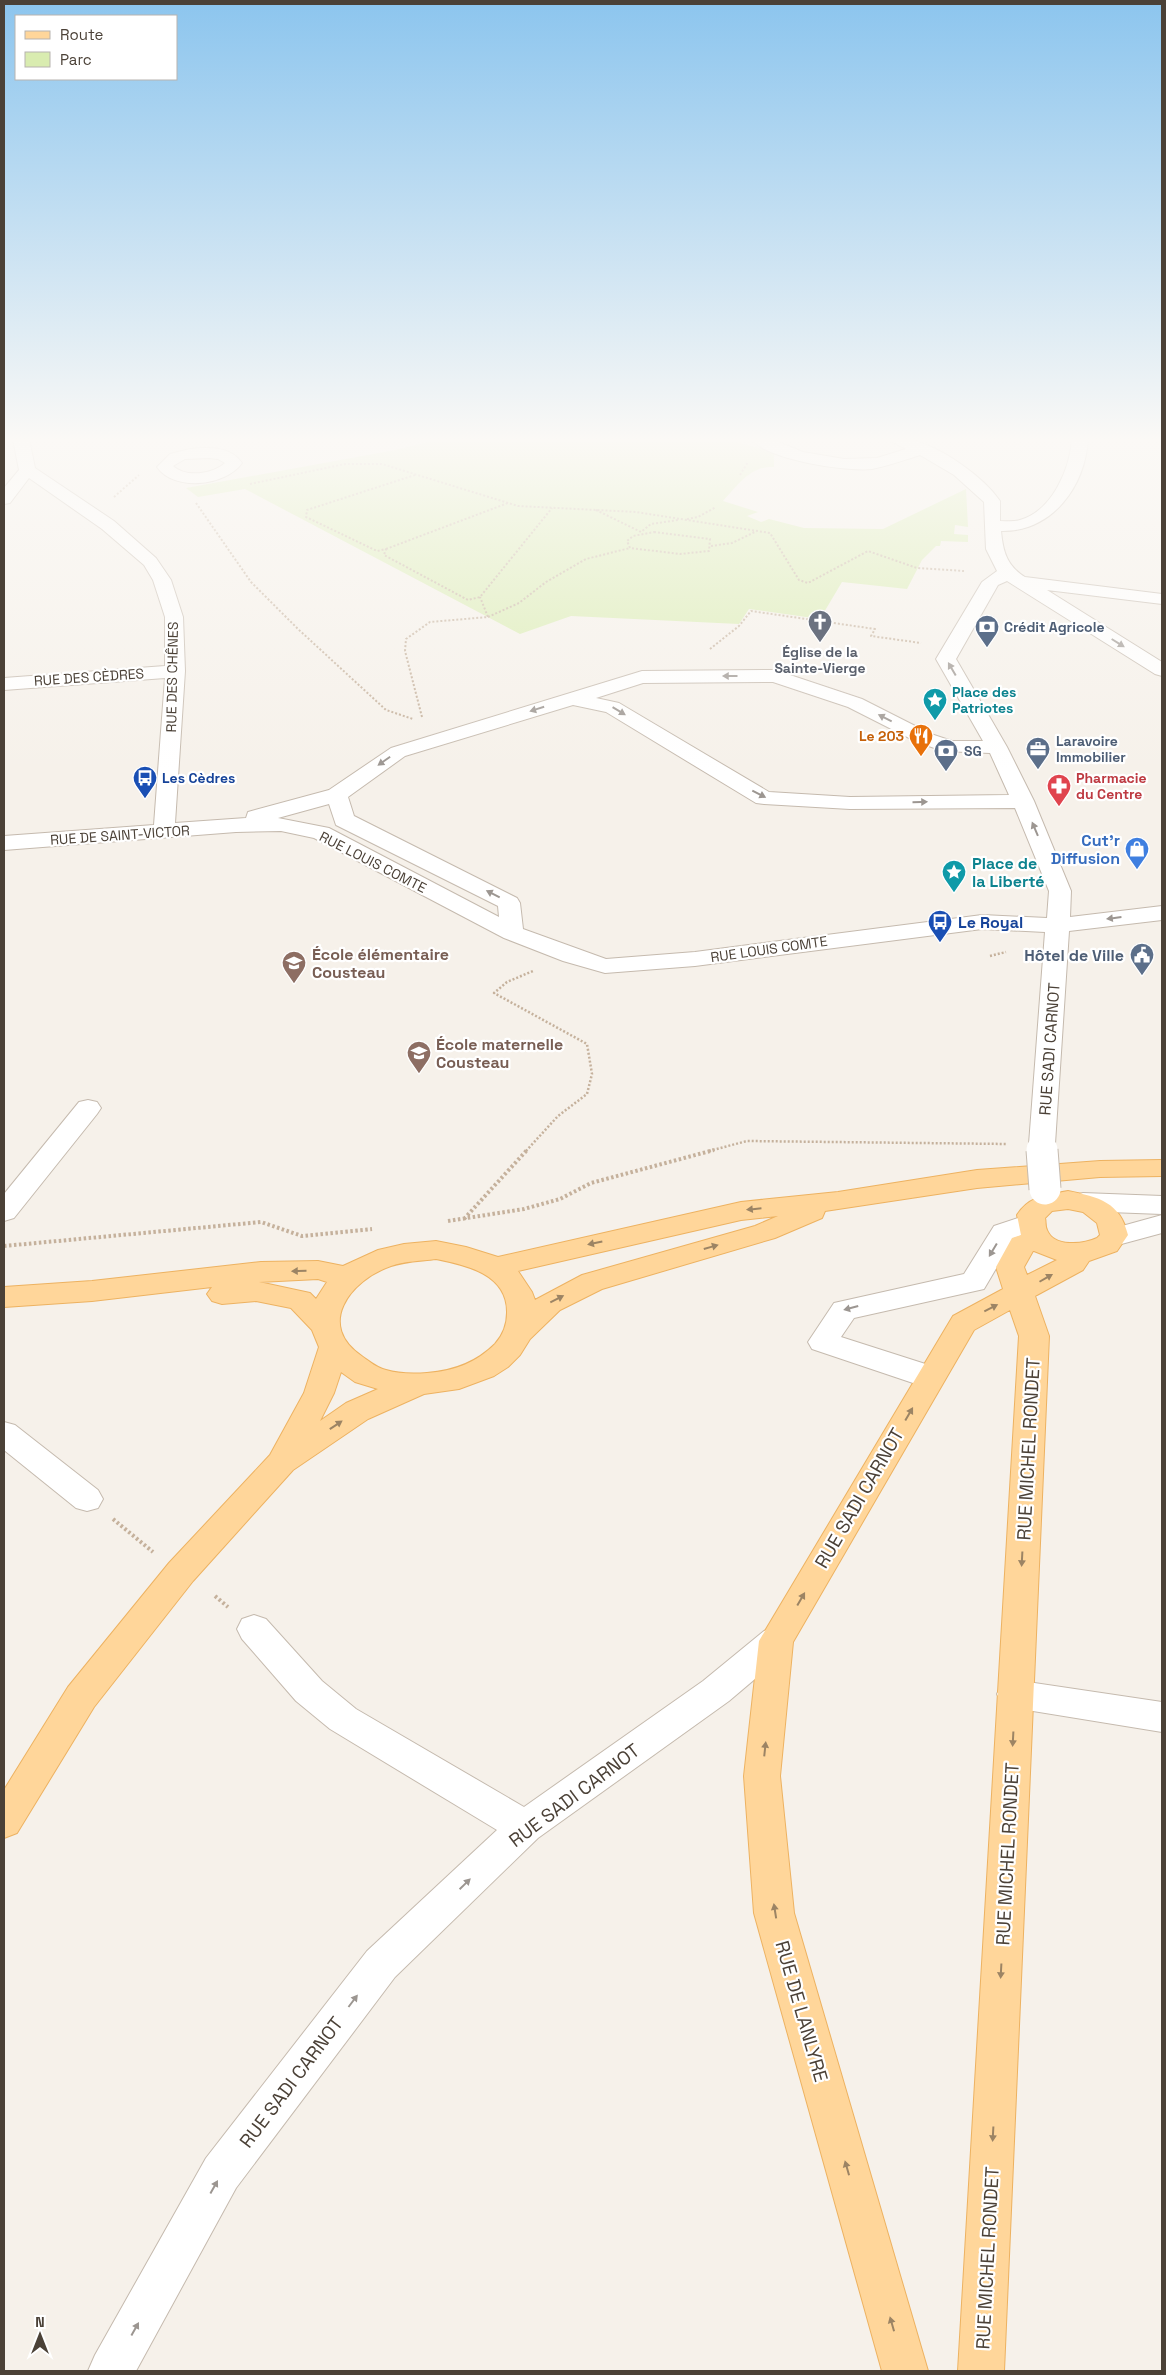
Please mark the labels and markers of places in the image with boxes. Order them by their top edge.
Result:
church icon: Église de la Sainte-Vierge [807,609,833,643]
bank icon: Crédit Agricole [974,614,1000,648]
place label: Crédit Agricole [1004,618,1104,636]
place label: Église de la Sainte-Vierge [774,643,866,677]
place label: Place des Patriotes [952,683,1016,717]
place icon: Place des Patriotes [922,687,948,721]
restaurant icon: Le 203 [908,723,934,757]
place label: Le 203 [859,727,904,745]
place label: Laravoire Immobilier [1056,732,1126,766]
office icon: Laravoire Immobilier [1025,736,1051,770]
bank icon: SG [933,738,959,772]
place label: SG [964,742,982,760]
bus stop icon: Les Cèdres [132,765,158,799]
place label: Les Cèdres [162,769,235,787]
place label: Pharmacie du Centre [1076,769,1147,803]
pharmacy icon: Pharmacie du Centre [1046,773,1072,807]
place label: Cut'r Diffusion [1051,830,1120,869]
shop icon: Cut'r Diffusion [1124,836,1150,870]
place label: Place de la Liberté [972,853,1045,892]
place icon: Place de la Liberté [941,859,967,893]
bus stop icon: Le Royal [927,909,953,943]
place label: Le Royal [958,912,1023,933]
public building icon: Hôtel de Ville [1129,942,1155,976]
place label: École élémentaire Cousteau [312,944,449,983]
place label: Hôtel de Ville [1024,945,1124,966]
school or university icon: École élémentaire Cousteau [281,950,307,984]
place label: École maternelle Cousteau [436,1034,563,1073]
school or university icon: École maternelle Cousteau [406,1040,432,1074]

